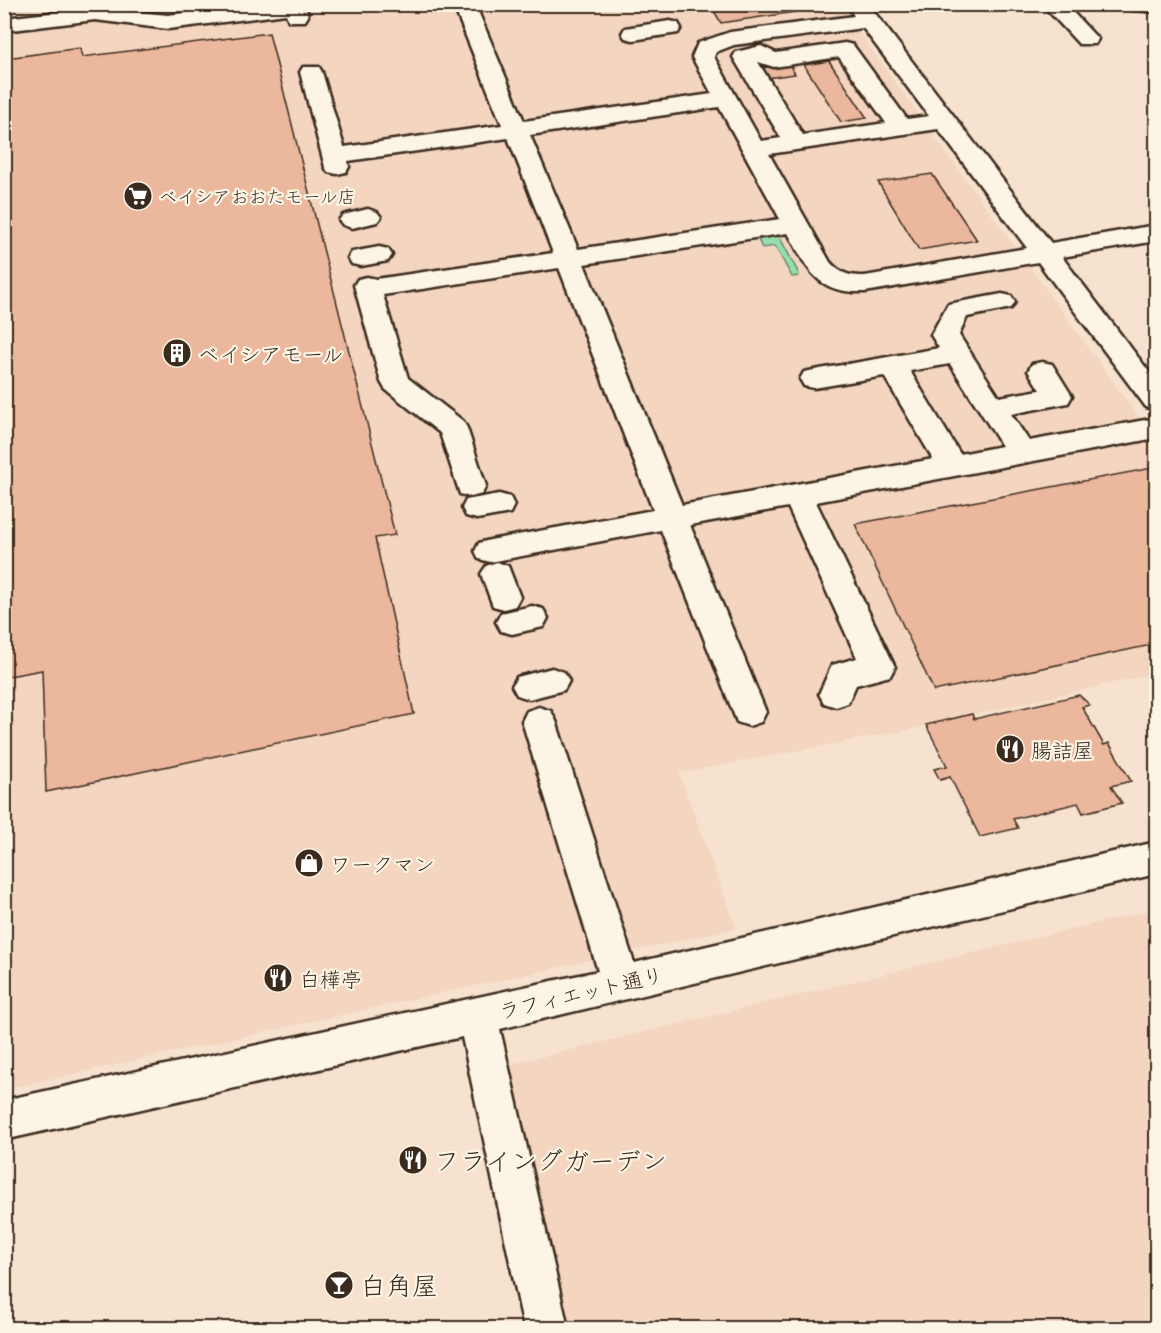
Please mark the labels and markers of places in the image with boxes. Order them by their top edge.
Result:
supermarket icon: ベイシアおおたモール店 [122,180,154,212]
place label: ベイシアおおたモール店 [159,184,356,208]
building icon: ベイシアモール [161,337,193,369]
place label: ベイシアモール [198,340,343,367]
restaurant icon: 腸詰屋 [994,733,1026,765]
place label: 腸詰屋 [1031,736,1094,763]
shop icon: ワークマン [293,847,325,879]
place label: ワークマン [330,850,435,877]
restaurant icon: 白樺亭 [262,962,294,994]
place label: 白樺亭 [299,965,362,992]
place label: フライングガーデン [434,1143,667,1177]
restaurant icon: フライングガーデン [397,1144,429,1176]
place label: 白角屋 [360,1268,438,1302]
bar icon: 白角屋 [323,1269,355,1301]

